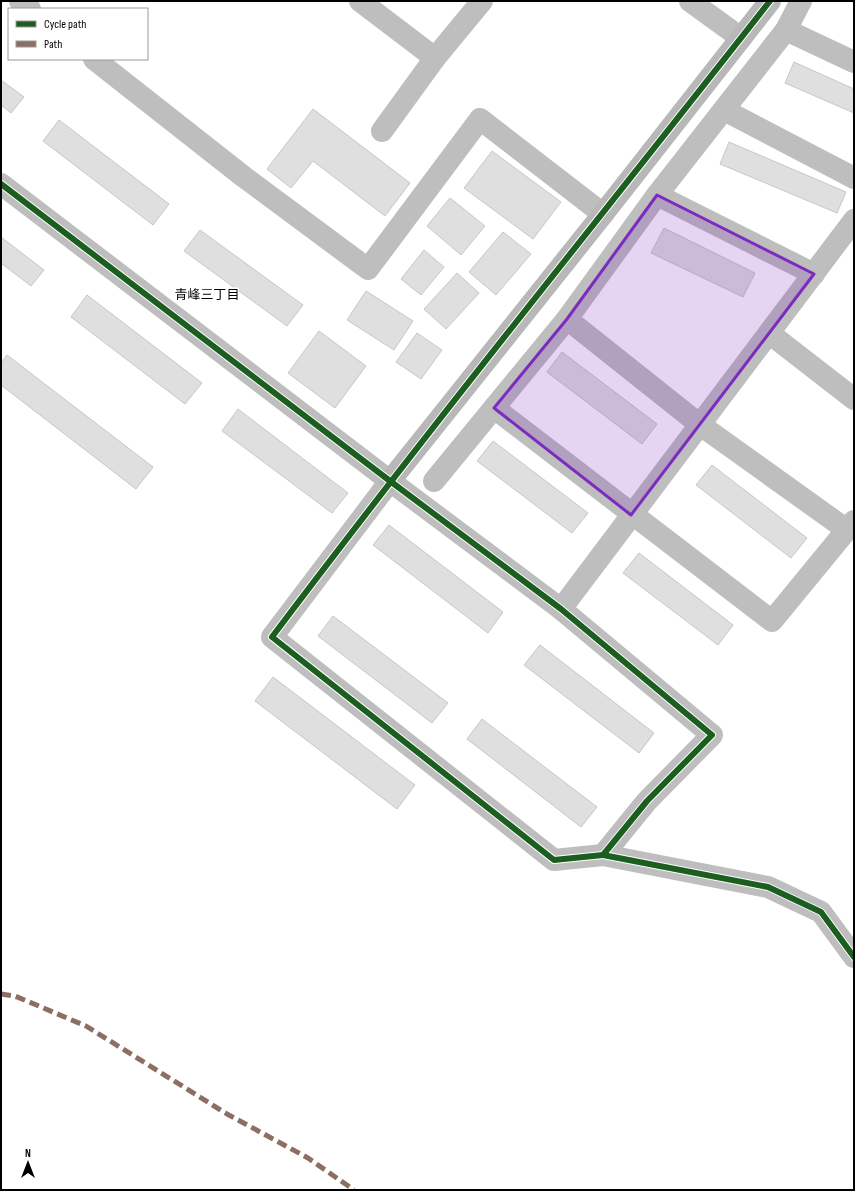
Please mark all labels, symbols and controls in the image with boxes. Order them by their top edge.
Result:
legend [8,8,148,60]
text: Cycle path [44,17,86,32]
text: Path [44,37,62,52]
district label: 青峰三丁目 [174,287,240,303]
north arrow [8,1143,48,1183]
text: N [25,1147,31,1160]

